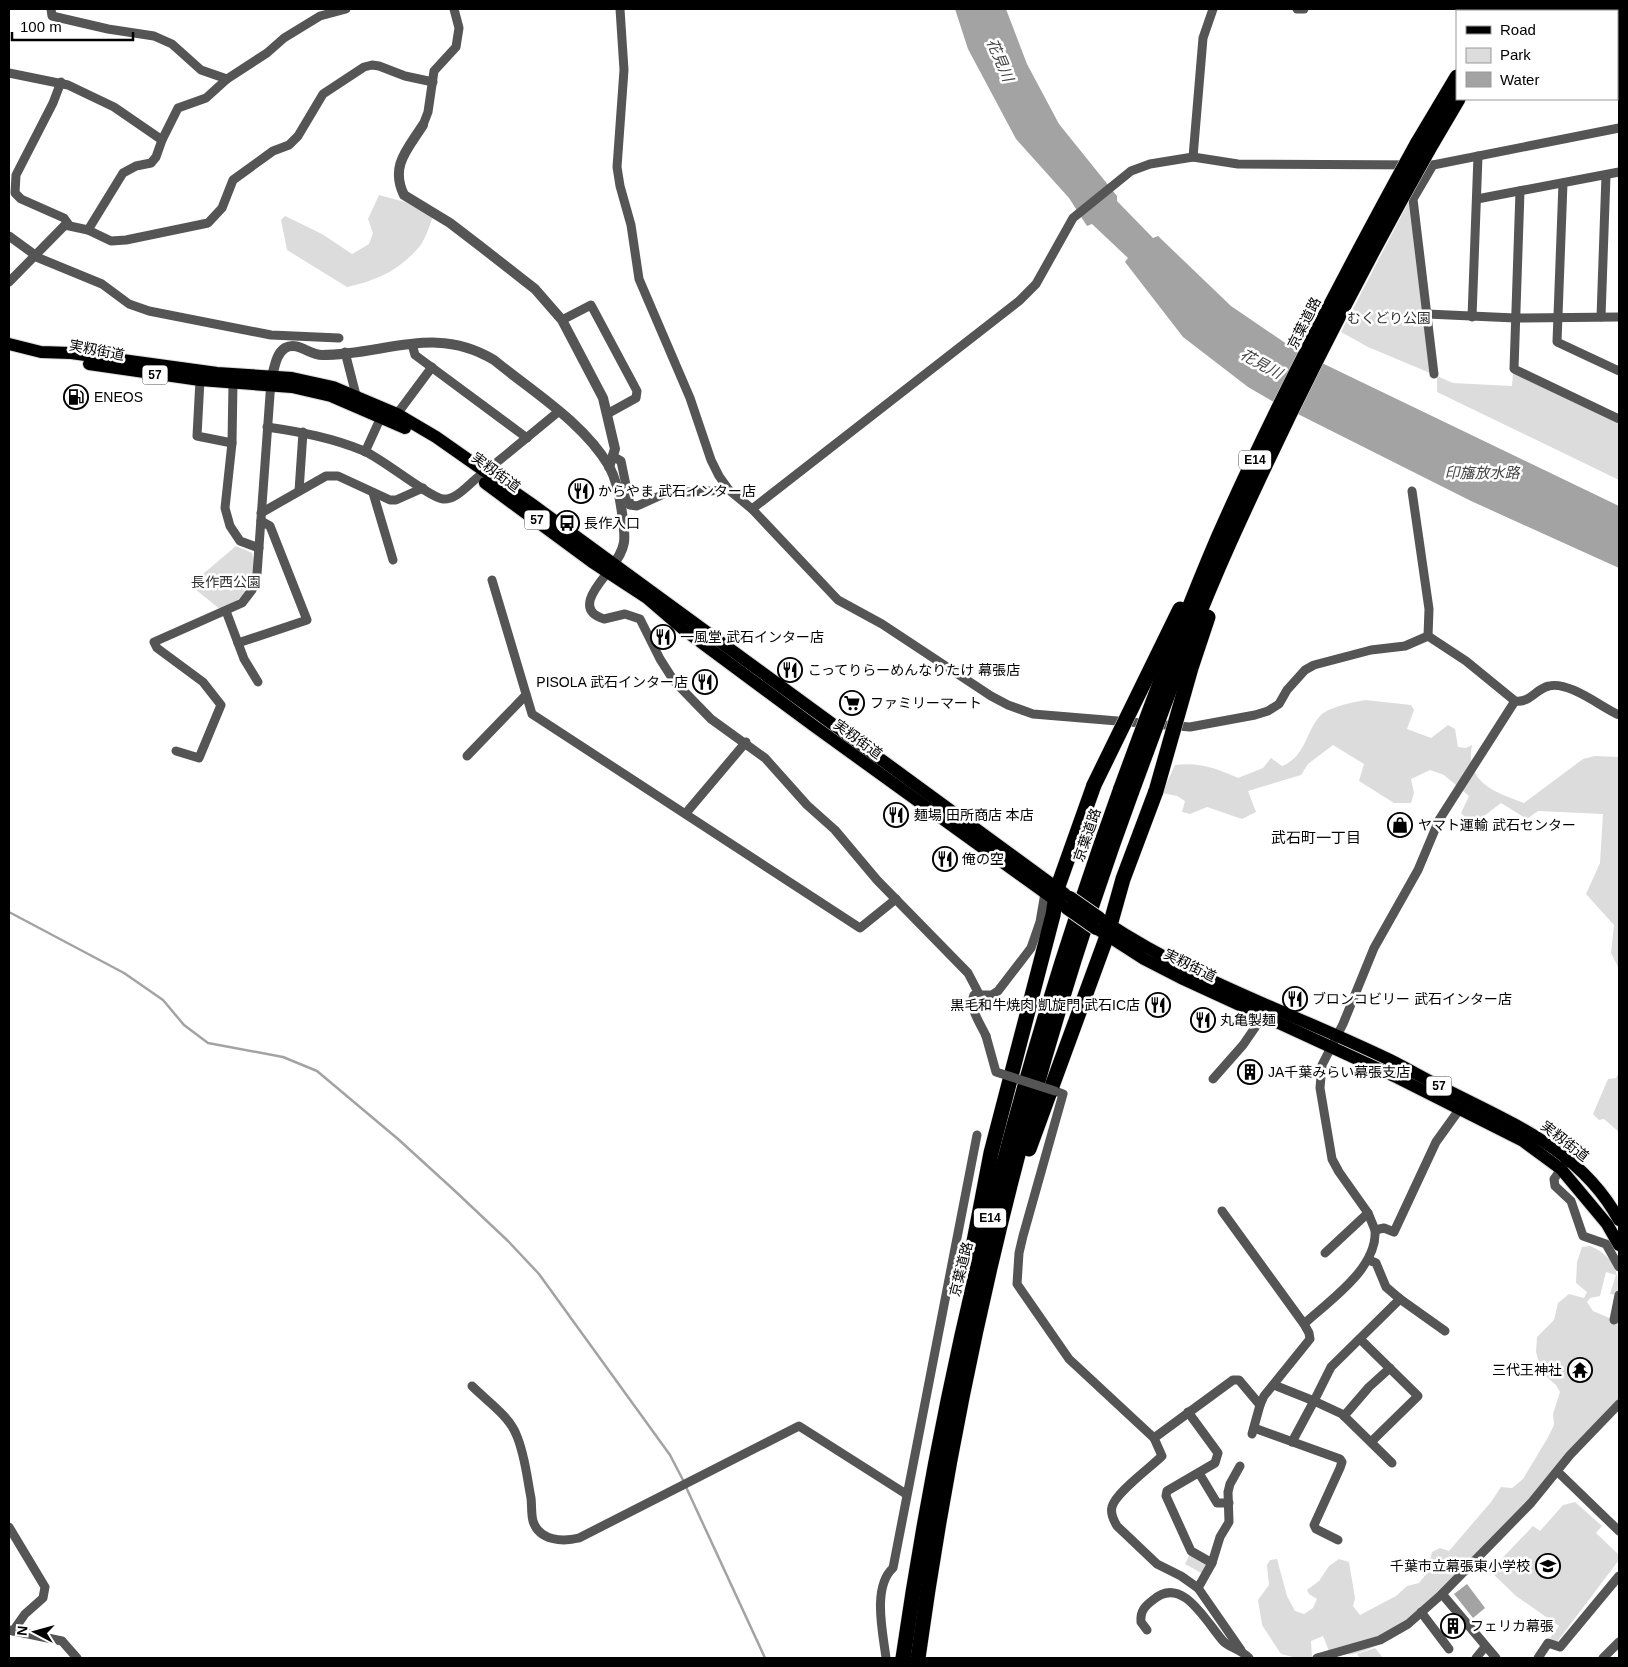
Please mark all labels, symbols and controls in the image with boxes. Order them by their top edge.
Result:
scale bar [12,10,134,42]
legend [1456,10,1618,100]
text: 100 m [20,18,62,35]
text: Road [1500,21,1536,38]
water label: 花見川 [984,36,1018,86]
text: Park [1500,46,1531,63]
text: Water [1500,71,1539,88]
street label: 京葉道路 [1284,294,1324,352]
park label: むくどり公園 [1347,310,1431,326]
street label: 実籾街道 [68,337,126,363]
water label: 花見川 [1237,345,1287,383]
road number: 57 [142,366,168,384]
fuel station icon: ENEOS [63,384,89,410]
place label: ENEOS [94,389,143,405]
street label: 実籾街道 [469,449,523,495]
road number: E14 [1239,450,1271,470]
water label: 印旛放水路 [1444,464,1521,481]
restaurant icon: からやま 武石インター店 [568,478,594,504]
place label: からやま 武石インター店 [598,483,756,499]
road number: 57 [524,510,550,530]
bus stop icon: 長作入口 [554,510,580,536]
place label: 長作入口 [584,515,640,531]
park label: 長作西公園 [191,574,261,590]
restaurant icon: 一風堂 武石インター店 [650,624,676,650]
place label: 一風堂 武石インター店 [680,629,824,645]
restaurant icon: こってりらーめんなりたけ 幕張店 [777,657,803,683]
place label: こってりらーめんなりたけ 幕張店 [808,662,1020,678]
restaurant icon: PISOLA 武石インター店 [692,669,718,695]
place label: PISOLA 武石インター店 [536,674,688,690]
supermarket icon: ファミリーマート [839,690,865,716]
place label: ファミリーマート [870,695,982,711]
street label: 実籾街道 [831,716,885,762]
restaurant icon: 麺場 田所商店 本店 [883,802,909,828]
street label: 京葉道路 [1070,806,1104,864]
place label: 麺場 田所商店 本店 [914,807,1034,823]
shop icon: ヤマト運輸 武石センター [1387,812,1413,838]
place label: ヤマト運輸 武石センター [1418,817,1576,833]
district label: 武石町一丁目 [1271,829,1361,846]
restaurant icon: 俺の空 [932,846,958,872]
place label: 俺の空 [962,851,1004,867]
street label: 実籾街道 [1161,946,1219,984]
restaurant icon: ブロンコビリー 武石インター店 [1282,986,1308,1012]
place label: ブロンコビリー 武石インター店 [1312,991,1512,1007]
restaurant icon: 黒毛和牛焼肉 凱旋門 武石IC店 [1145,992,1171,1018]
place label: 黒毛和牛焼肉 凱旋門 武石IC店 [950,997,1140,1013]
restaurant icon: 丸亀製麺 [1190,1007,1216,1033]
place label: 丸亀製麺 [1220,1012,1276,1028]
building icon: JA千葉みらい幕張支店 [1237,1059,1263,1085]
place label: JA千葉みらい幕張支店 [1268,1064,1410,1080]
road number: 57 [1426,1076,1452,1096]
street label: 実籾街道 [1538,1117,1592,1165]
road number: E14 [974,1208,1006,1228]
street label: 京葉道路 [946,1240,976,1298]
temple icon: 三代王神社 [1567,1357,1593,1383]
place label: 三代王神社 [1492,1362,1562,1378]
school or university icon: 千葉市立幕張東小学校 [1535,1553,1561,1579]
place label: 千葉市立幕張東小学校 [1390,1558,1530,1574]
north arrow [10,1607,60,1657]
building icon: フェリカ幕張 [1440,1613,1466,1639]
place label: フェリカ幕張 [1470,1618,1554,1634]
text: N [14,1625,31,1637]

